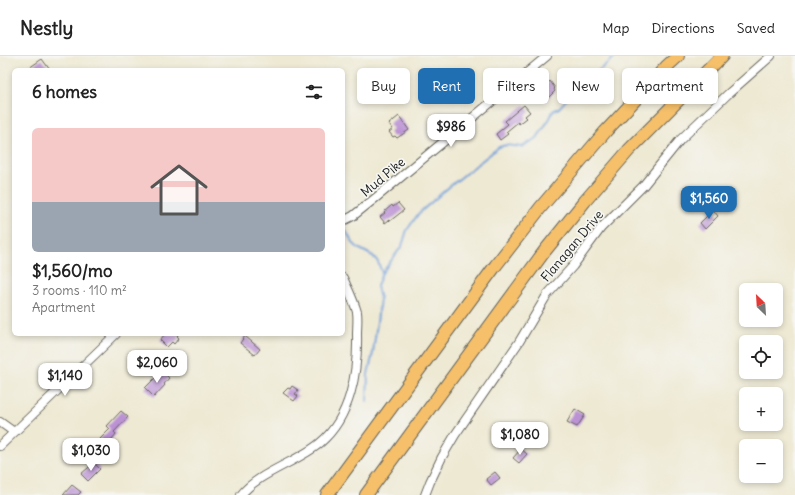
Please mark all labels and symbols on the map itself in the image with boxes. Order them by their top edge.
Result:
pin: $986 [427,114,475,148]
street label: Mud Pike [357,153,409,201]
pin: $1,560 [676,186,742,220]
street label: Flanagan Drive [537,207,607,285]
north arrow [739,283,783,327]
pin: $2,060 [124,350,190,384]
pin: $1,140 [32,363,98,397]
pin: $1,080 [487,422,553,456]
pin: $1,030 [58,438,124,472]

